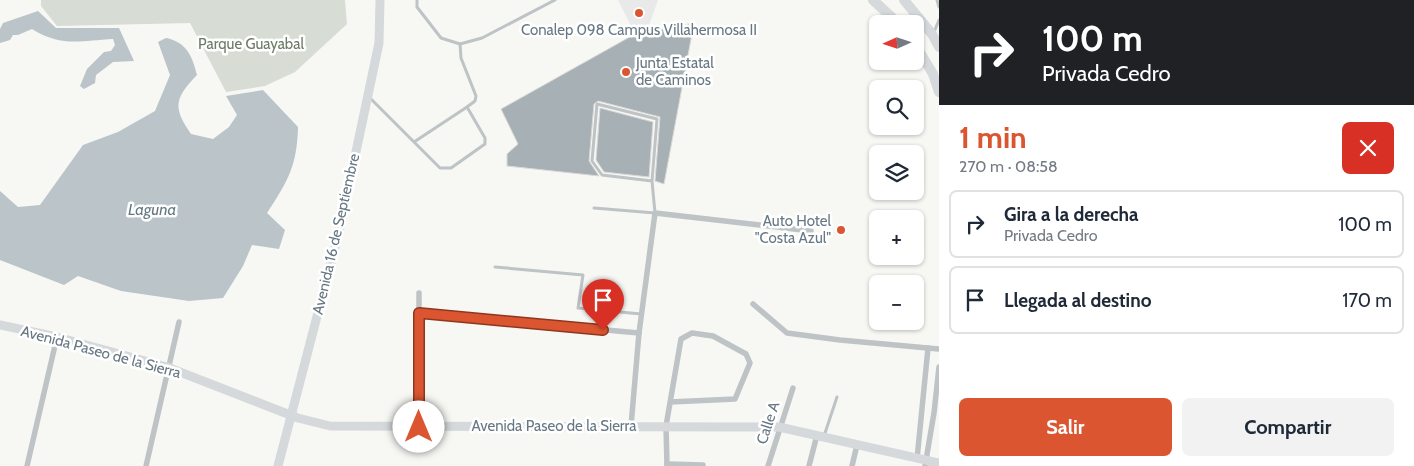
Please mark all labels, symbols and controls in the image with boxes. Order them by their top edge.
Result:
marker: Conalep 098 Campus Villahermosa II [633,7,645,19]
north arrow [869,15,924,70]
map controls [869,15,924,330]
text: 100 m [1042,17,1143,60]
icon: right [959,20,1024,85]
place label: Conalep 098 Campus Villahermosa II [521,21,757,39]
park label: Parque Guayabal [198,35,304,53]
place label: Junta Estatal de Caminos [635,54,714,89]
text: Privada Cedro [1042,60,1170,87]
marker: Junta Estatal de Caminos [620,66,632,78]
button: search [869,80,924,135]
text: 1 min [959,119,1027,156]
button: close [1342,122,1394,174]
button: layers [869,145,924,200]
street label: Avenida 16 de Septiembre [309,151,363,316]
text: 270 m · 08:58 [959,157,1058,176]
water label: Laguna [128,200,176,219]
text: Gira a la derecha [1004,203,1139,226]
button: + [869,210,924,265]
icon: right [961,210,989,238]
place label: Auto Hotel "Costa Azul" [755,212,831,247]
text: 100 m [1338,213,1392,236]
marker: Auto Hotel "Costa Azul" [835,224,847,236]
text: Privada Cedro [1004,226,1097,245]
button: − [869,275,924,330]
pin [582,279,624,330]
icon: arrive [589,286,617,314]
icon: arrive [961,286,989,314]
text: Llegada al destino [1004,289,1151,312]
text: 170 m [1342,289,1392,312]
street label: Avenida Paseo de la Sierra [19,322,184,382]
button: Salir [959,398,1172,456]
button: Compartir [1182,398,1394,456]
street label: Calle A [753,399,784,447]
position arrow [392,400,444,452]
street label: Avenida Paseo de la Sierra [472,417,637,435]

